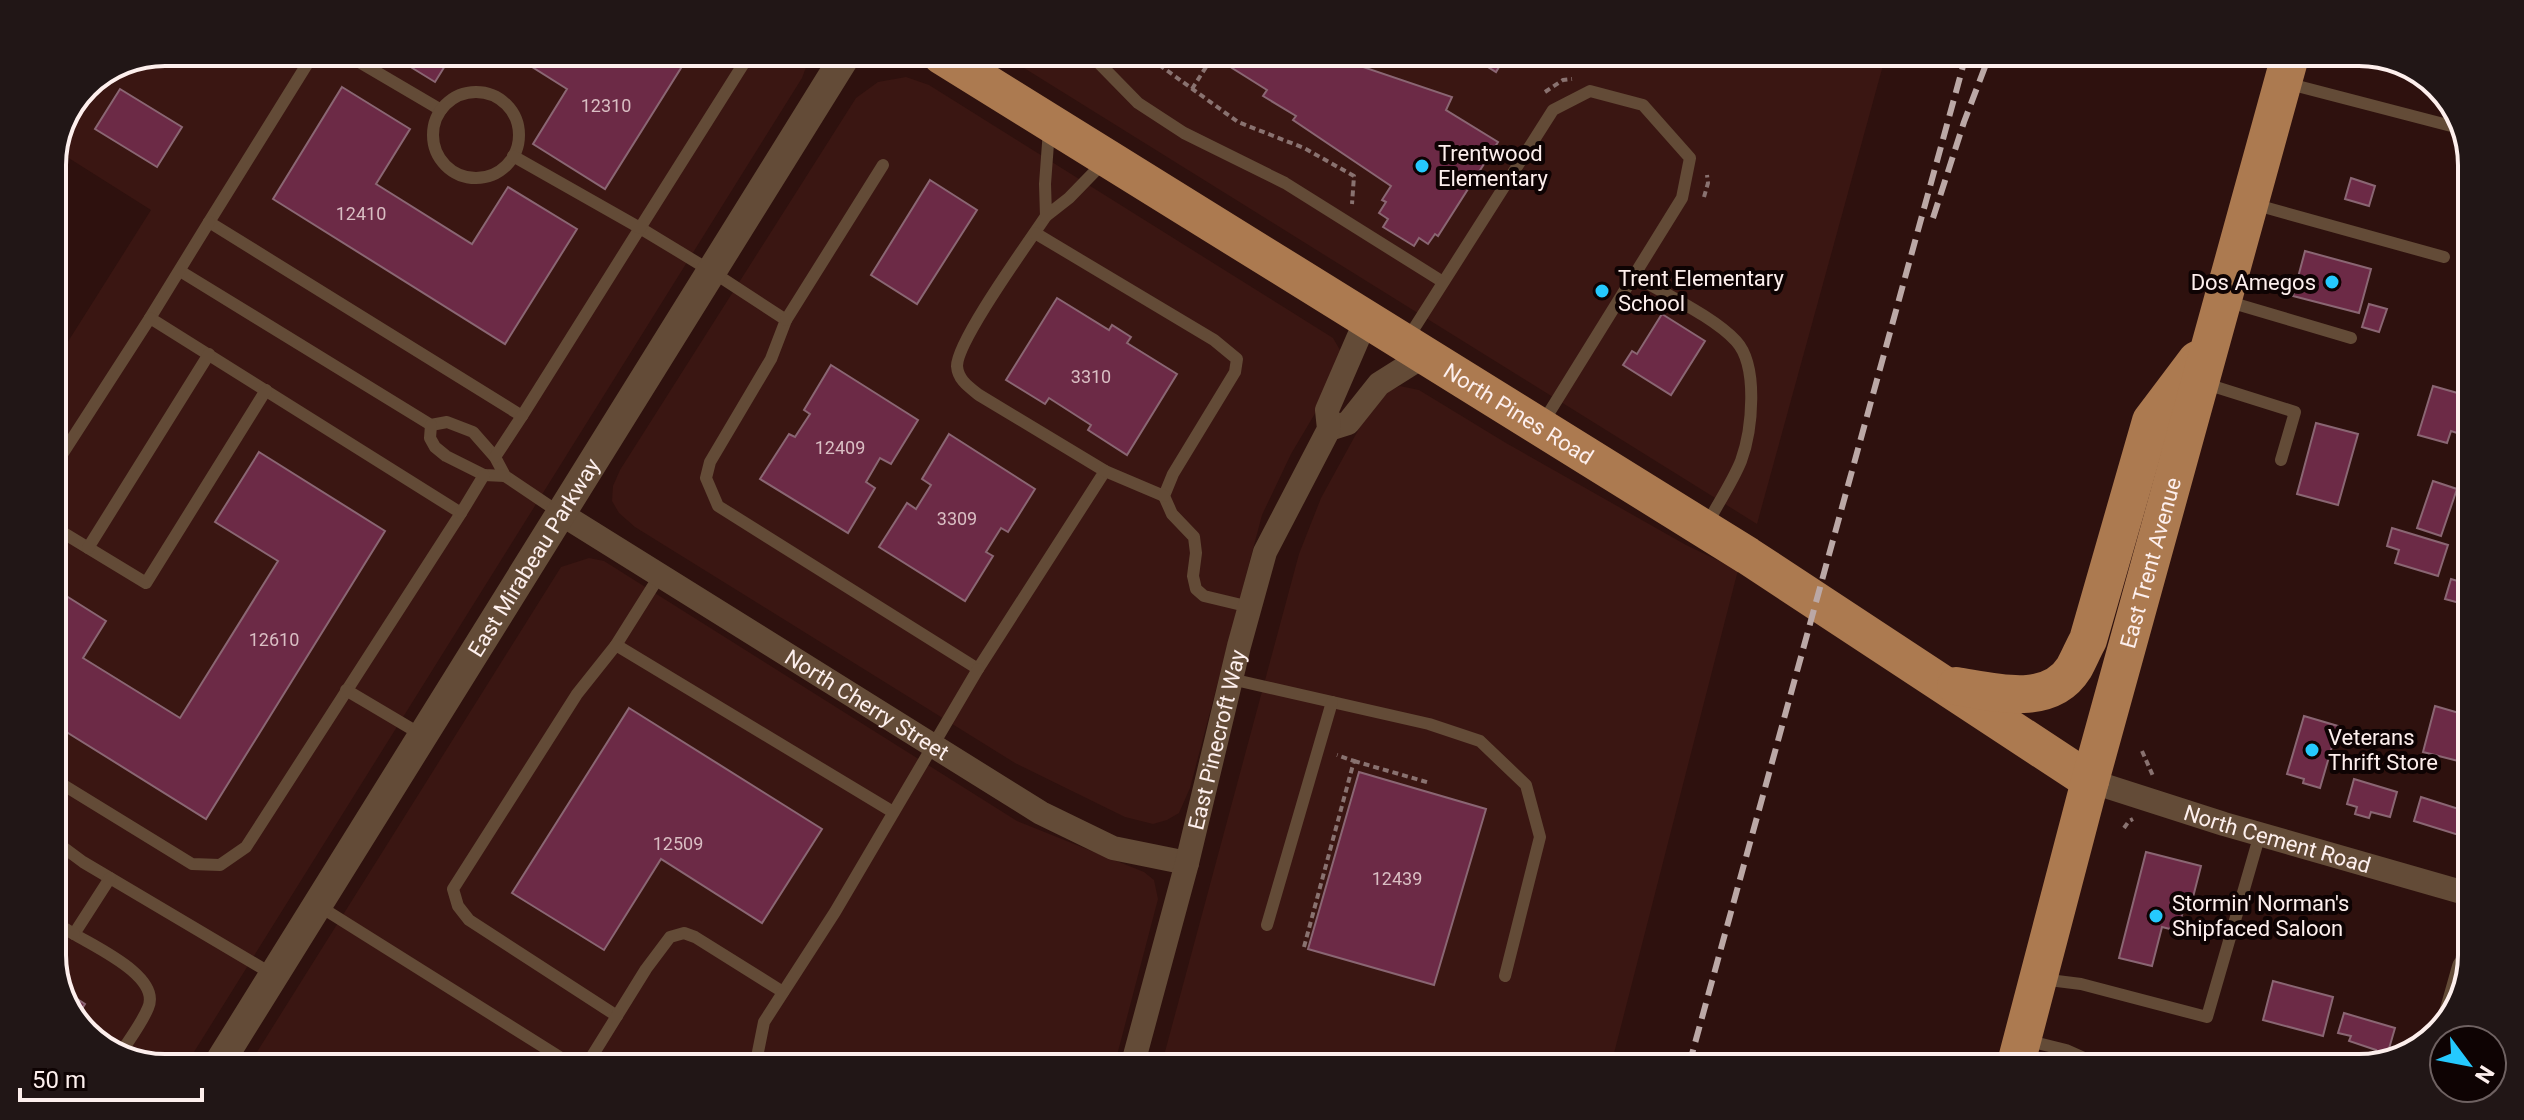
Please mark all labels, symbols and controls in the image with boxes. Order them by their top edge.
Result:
house number: 12310 [581,95,631,116]
place label: Trentwood Elementary [1438,141,1548,191]
marker: Trentwood Elementary [1413,157,1431,175]
house number: 12410 [336,203,386,224]
place label: Trent Elementary School [1618,266,1784,316]
place label: Dos Amegos [2191,270,2316,295]
marker: Dos Amegos [2323,273,2341,291]
marker: Trent Elementary School [1593,282,1611,300]
street label: North Pines Road [1439,358,1598,470]
house number: 3310 [1071,366,1111,387]
house number: 12409 [815,437,865,458]
street label: East Mirabeau Parkway [463,453,605,661]
street label: East Trent Avenue [2115,475,2186,651]
house number: 3309 [937,508,977,529]
house number: 12610 [249,629,299,650]
street label: North Cherry Street [780,645,953,765]
street label: East Pinecroft Way [1183,647,1251,832]
place label: Veterans Thrift Store [2328,725,2438,775]
marker: Veterans Thrift Store [2303,741,2321,759]
street label: North Cement Road [2181,800,2373,878]
house number: 12509 [653,833,703,854]
house number: 12439 [1372,868,1422,889]
place label: Stormin' Norman's Shipfaced Saloon [2172,891,2349,941]
marker: Stormin' Norman's Shipfaced Saloon [2147,907,2165,925]
north arrow [2428,1024,2508,1104]
scale bar [20,1052,202,1102]
text: N [2470,1061,2499,1088]
text: 50 m [32,1066,86,1094]

